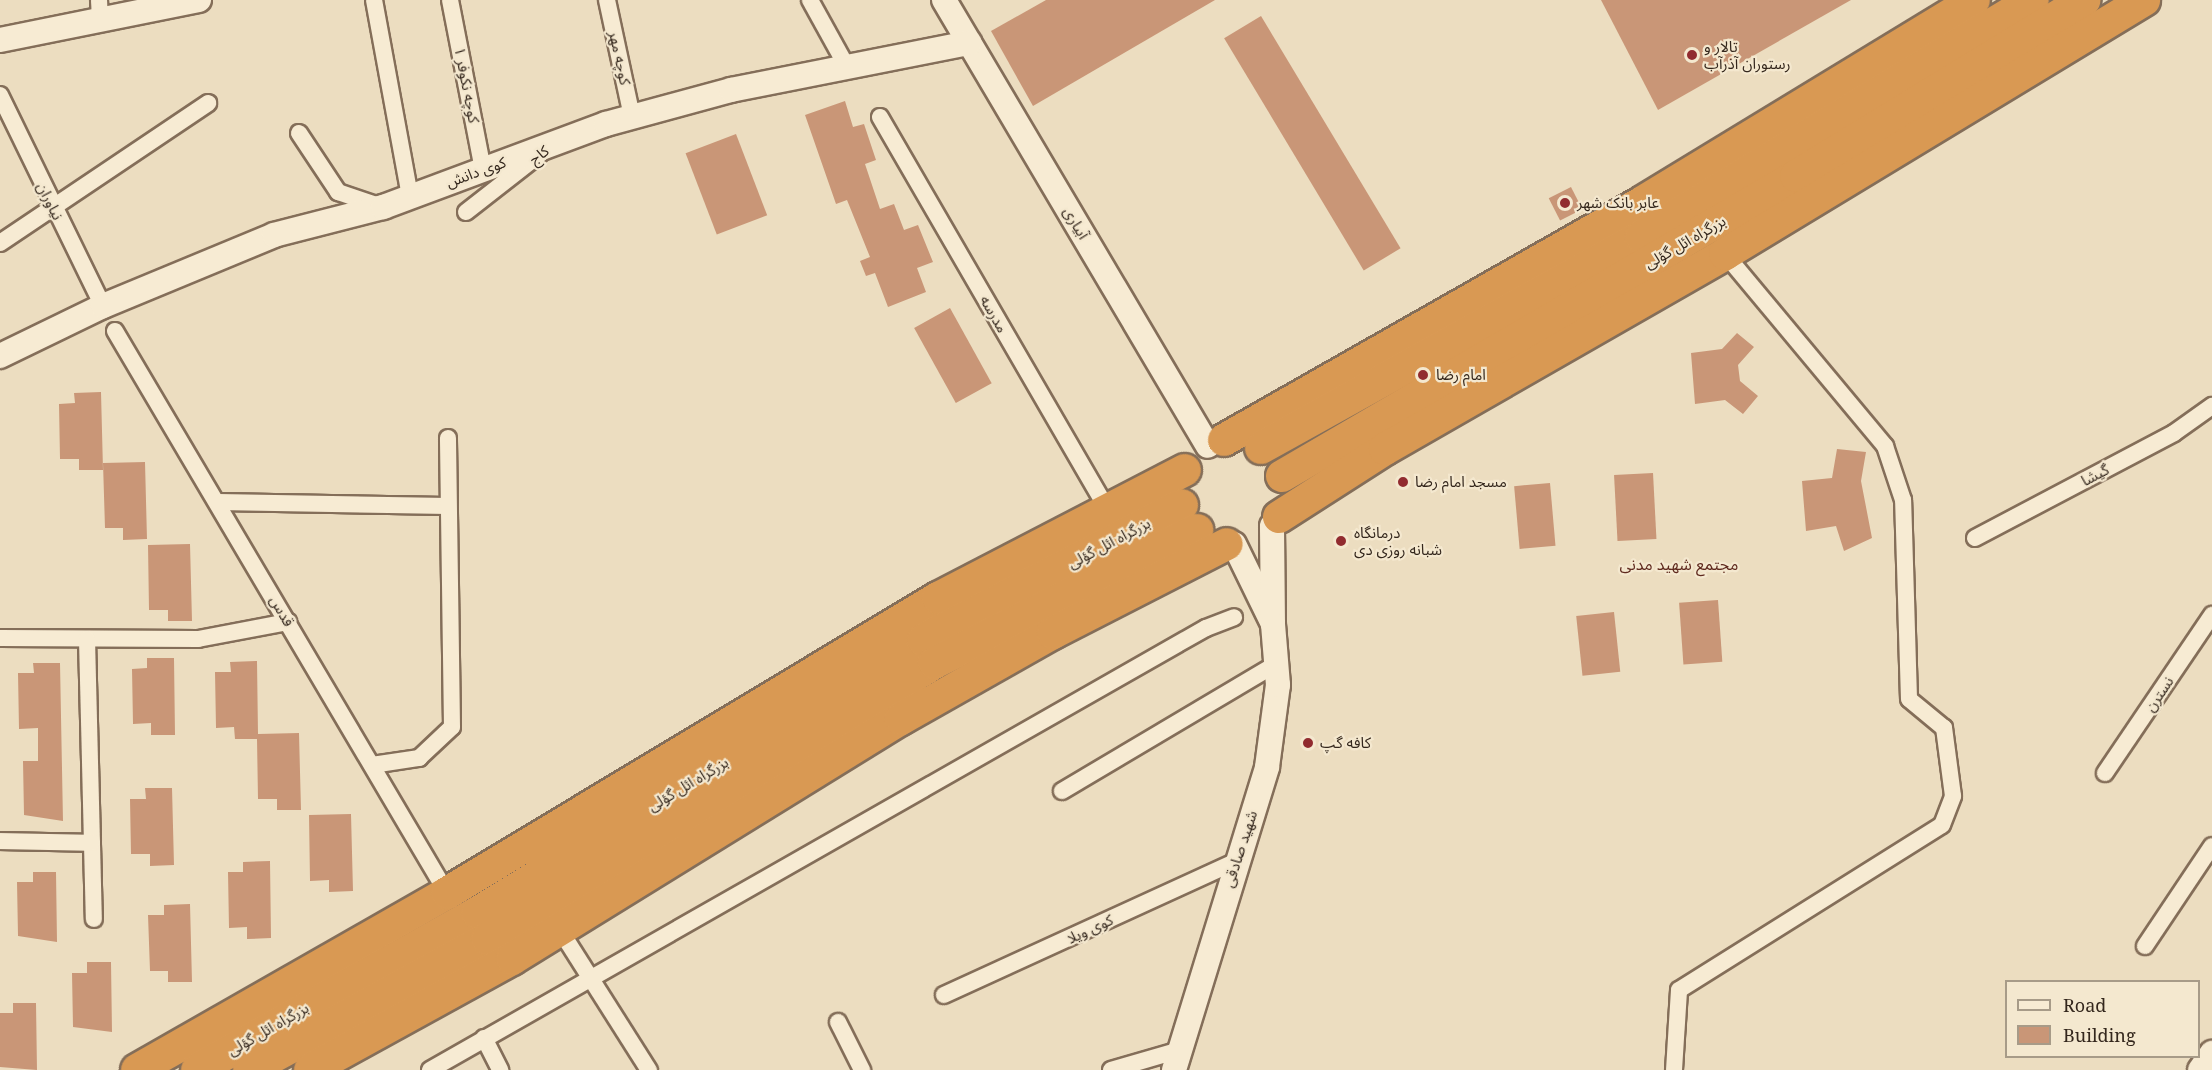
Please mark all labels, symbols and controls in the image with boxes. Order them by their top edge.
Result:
street label: کوچه مهر [606,29,634,87]
place label: تالار و رستوران آذرآب [1704,37,1791,72]
street label: کوچه نکوفر ۱ [451,45,483,125]
marker: تالار و رستوران آذرآب [1685,48,1699,62]
street label: کاج [526,142,552,168]
street label: کوی دانش [444,153,508,191]
street label: نیاوران [33,179,67,223]
place label: عابر بانک شهر [1577,194,1659,212]
marker: عابر بانک شهر [1558,196,1572,210]
street label: آبیاری [1059,204,1093,242]
street label: بزرگراه ائل گؤلی [1641,211,1729,273]
street label: مدرسه [976,292,1012,336]
marker: امام رضا [1414,366,1432,384]
place label: امام رضا [1436,366,1486,384]
street label: گیشا [2078,460,2112,490]
place label: مسجد امام رضا [1415,473,1507,491]
marker: مسجد امام رضا [1396,475,1410,489]
street label: بزرگراه ائل گؤلی [1065,514,1153,572]
place label: درمانگاه شبانه روزی دی [1354,523,1442,558]
marker: درمانگاه شبانه روزی دی [1332,532,1350,550]
district label: مجتمع شهید مدنی [1620,554,1738,574]
street label: قدس [266,592,298,630]
street label: نسترن [2141,673,2177,715]
place label: کافه گپ [1320,734,1371,752]
marker: کافه گپ [1301,736,1315,750]
street label: بزرگراه ائل گؤلی [644,753,732,815]
street label: شهید صادقی [1219,808,1261,890]
street label: کوی ویلا [1064,911,1116,947]
legend [2005,980,2200,1058]
text: Road [2063,993,2106,1017]
street label: بزرگراه ائل گؤلی [224,998,312,1060]
text: Building [2063,1023,2136,1047]

